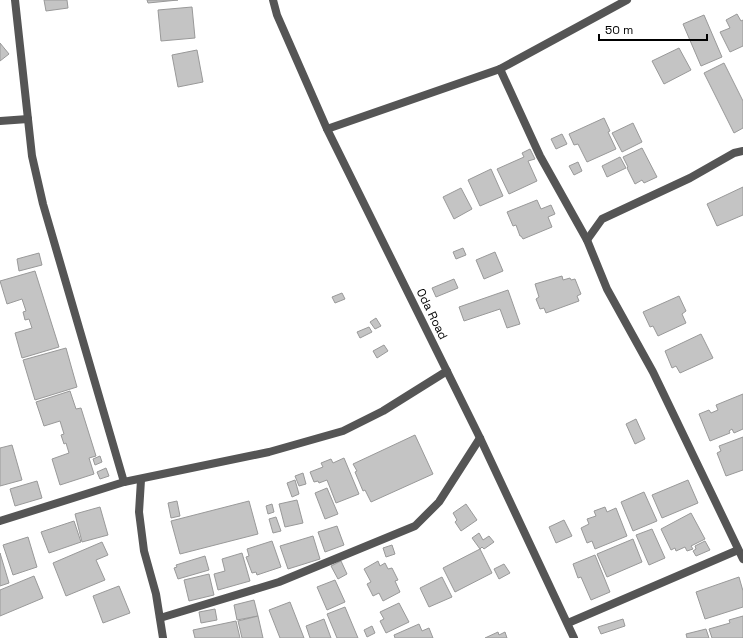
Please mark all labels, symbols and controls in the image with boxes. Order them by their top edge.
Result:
scale bar [599,16,707,42]
text: 50 m [605,22,633,38]
street label: Oda Road [413,286,451,342]

